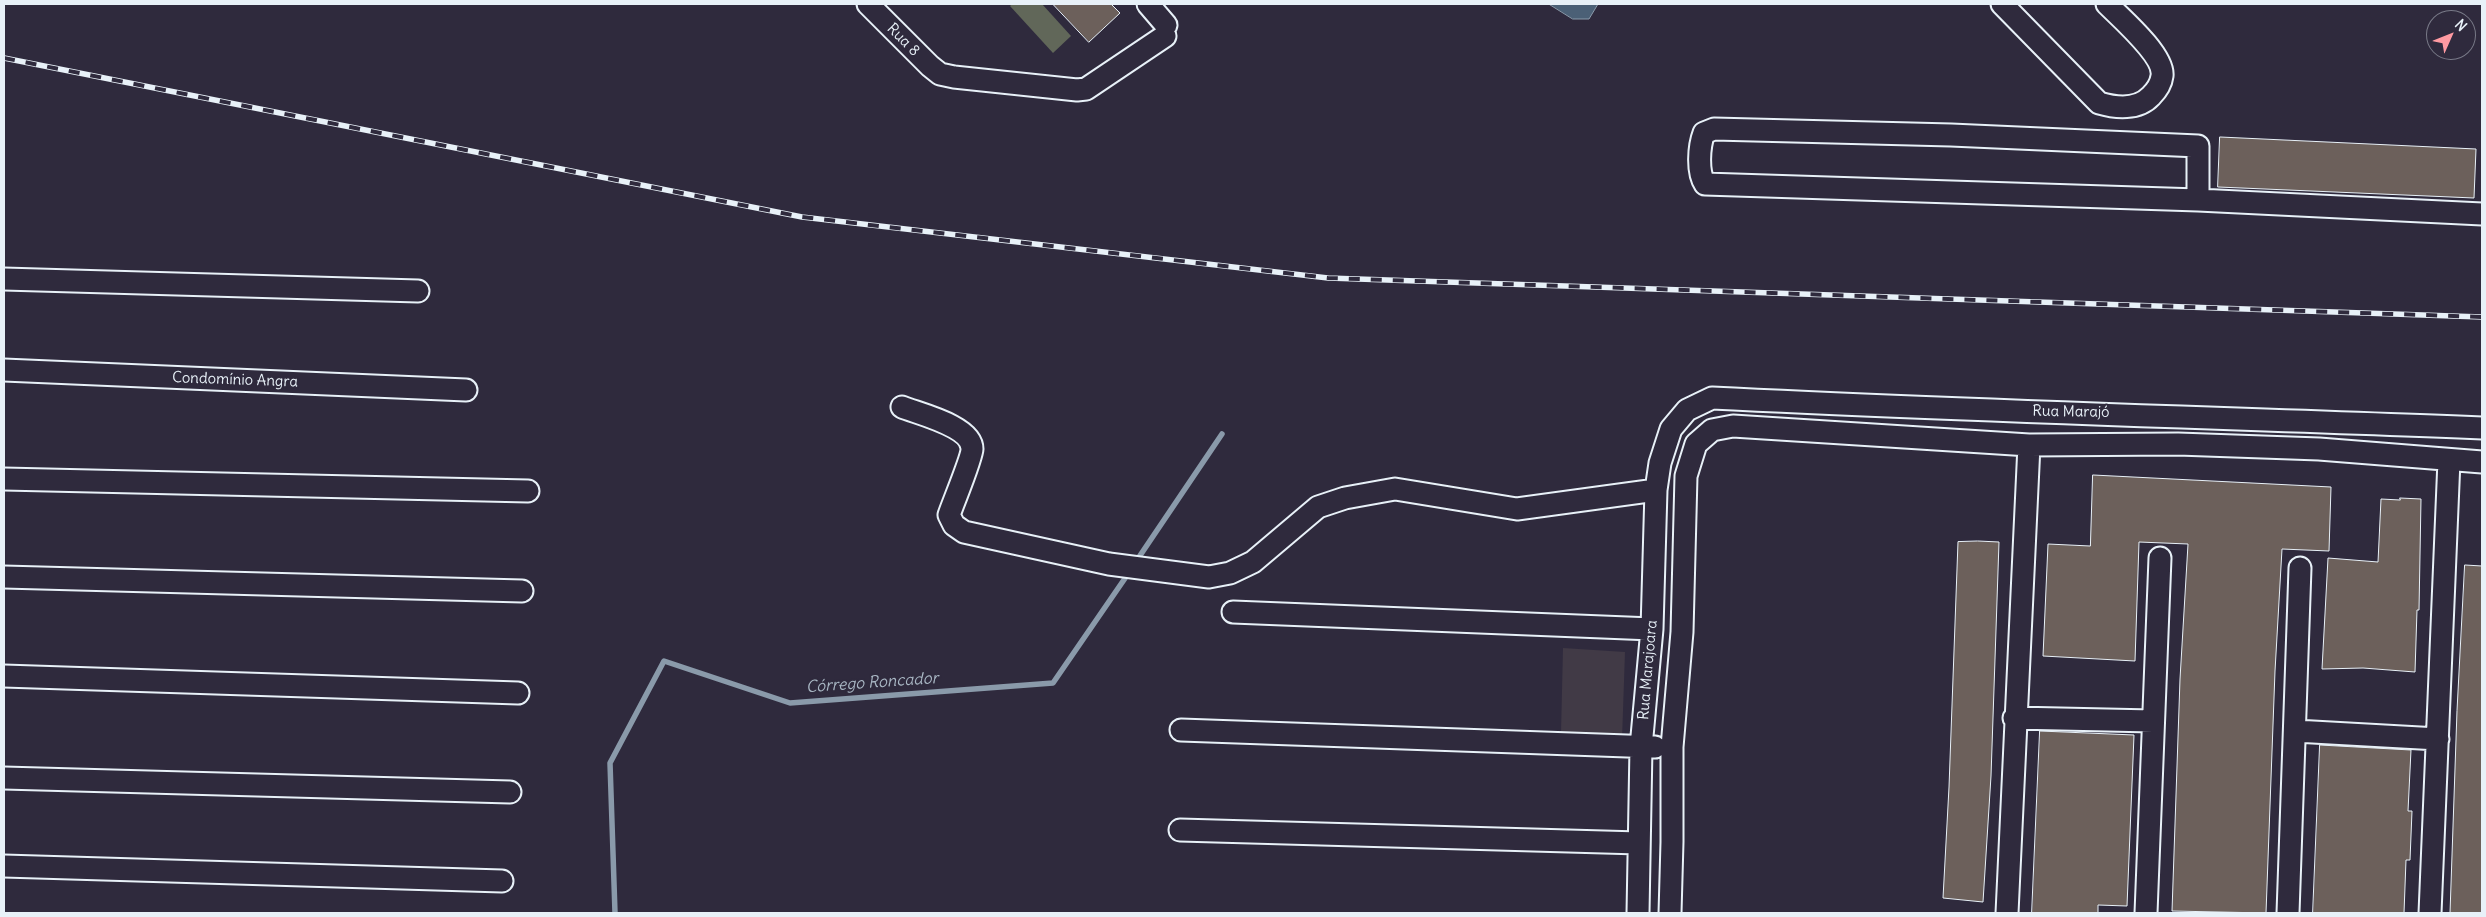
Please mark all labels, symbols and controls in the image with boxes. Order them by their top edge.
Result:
north arrow [2426,10,2476,60]
text: N [2451,16,2471,35]
street label: Rua 8 [883,20,923,60]
street label: Condomínio Angra [172,369,298,391]
street label: Rua Marajó [2032,402,2110,422]
street label: Rua Marajoara [1635,619,1661,721]
water label: Córrego Roncador [805,669,939,697]

